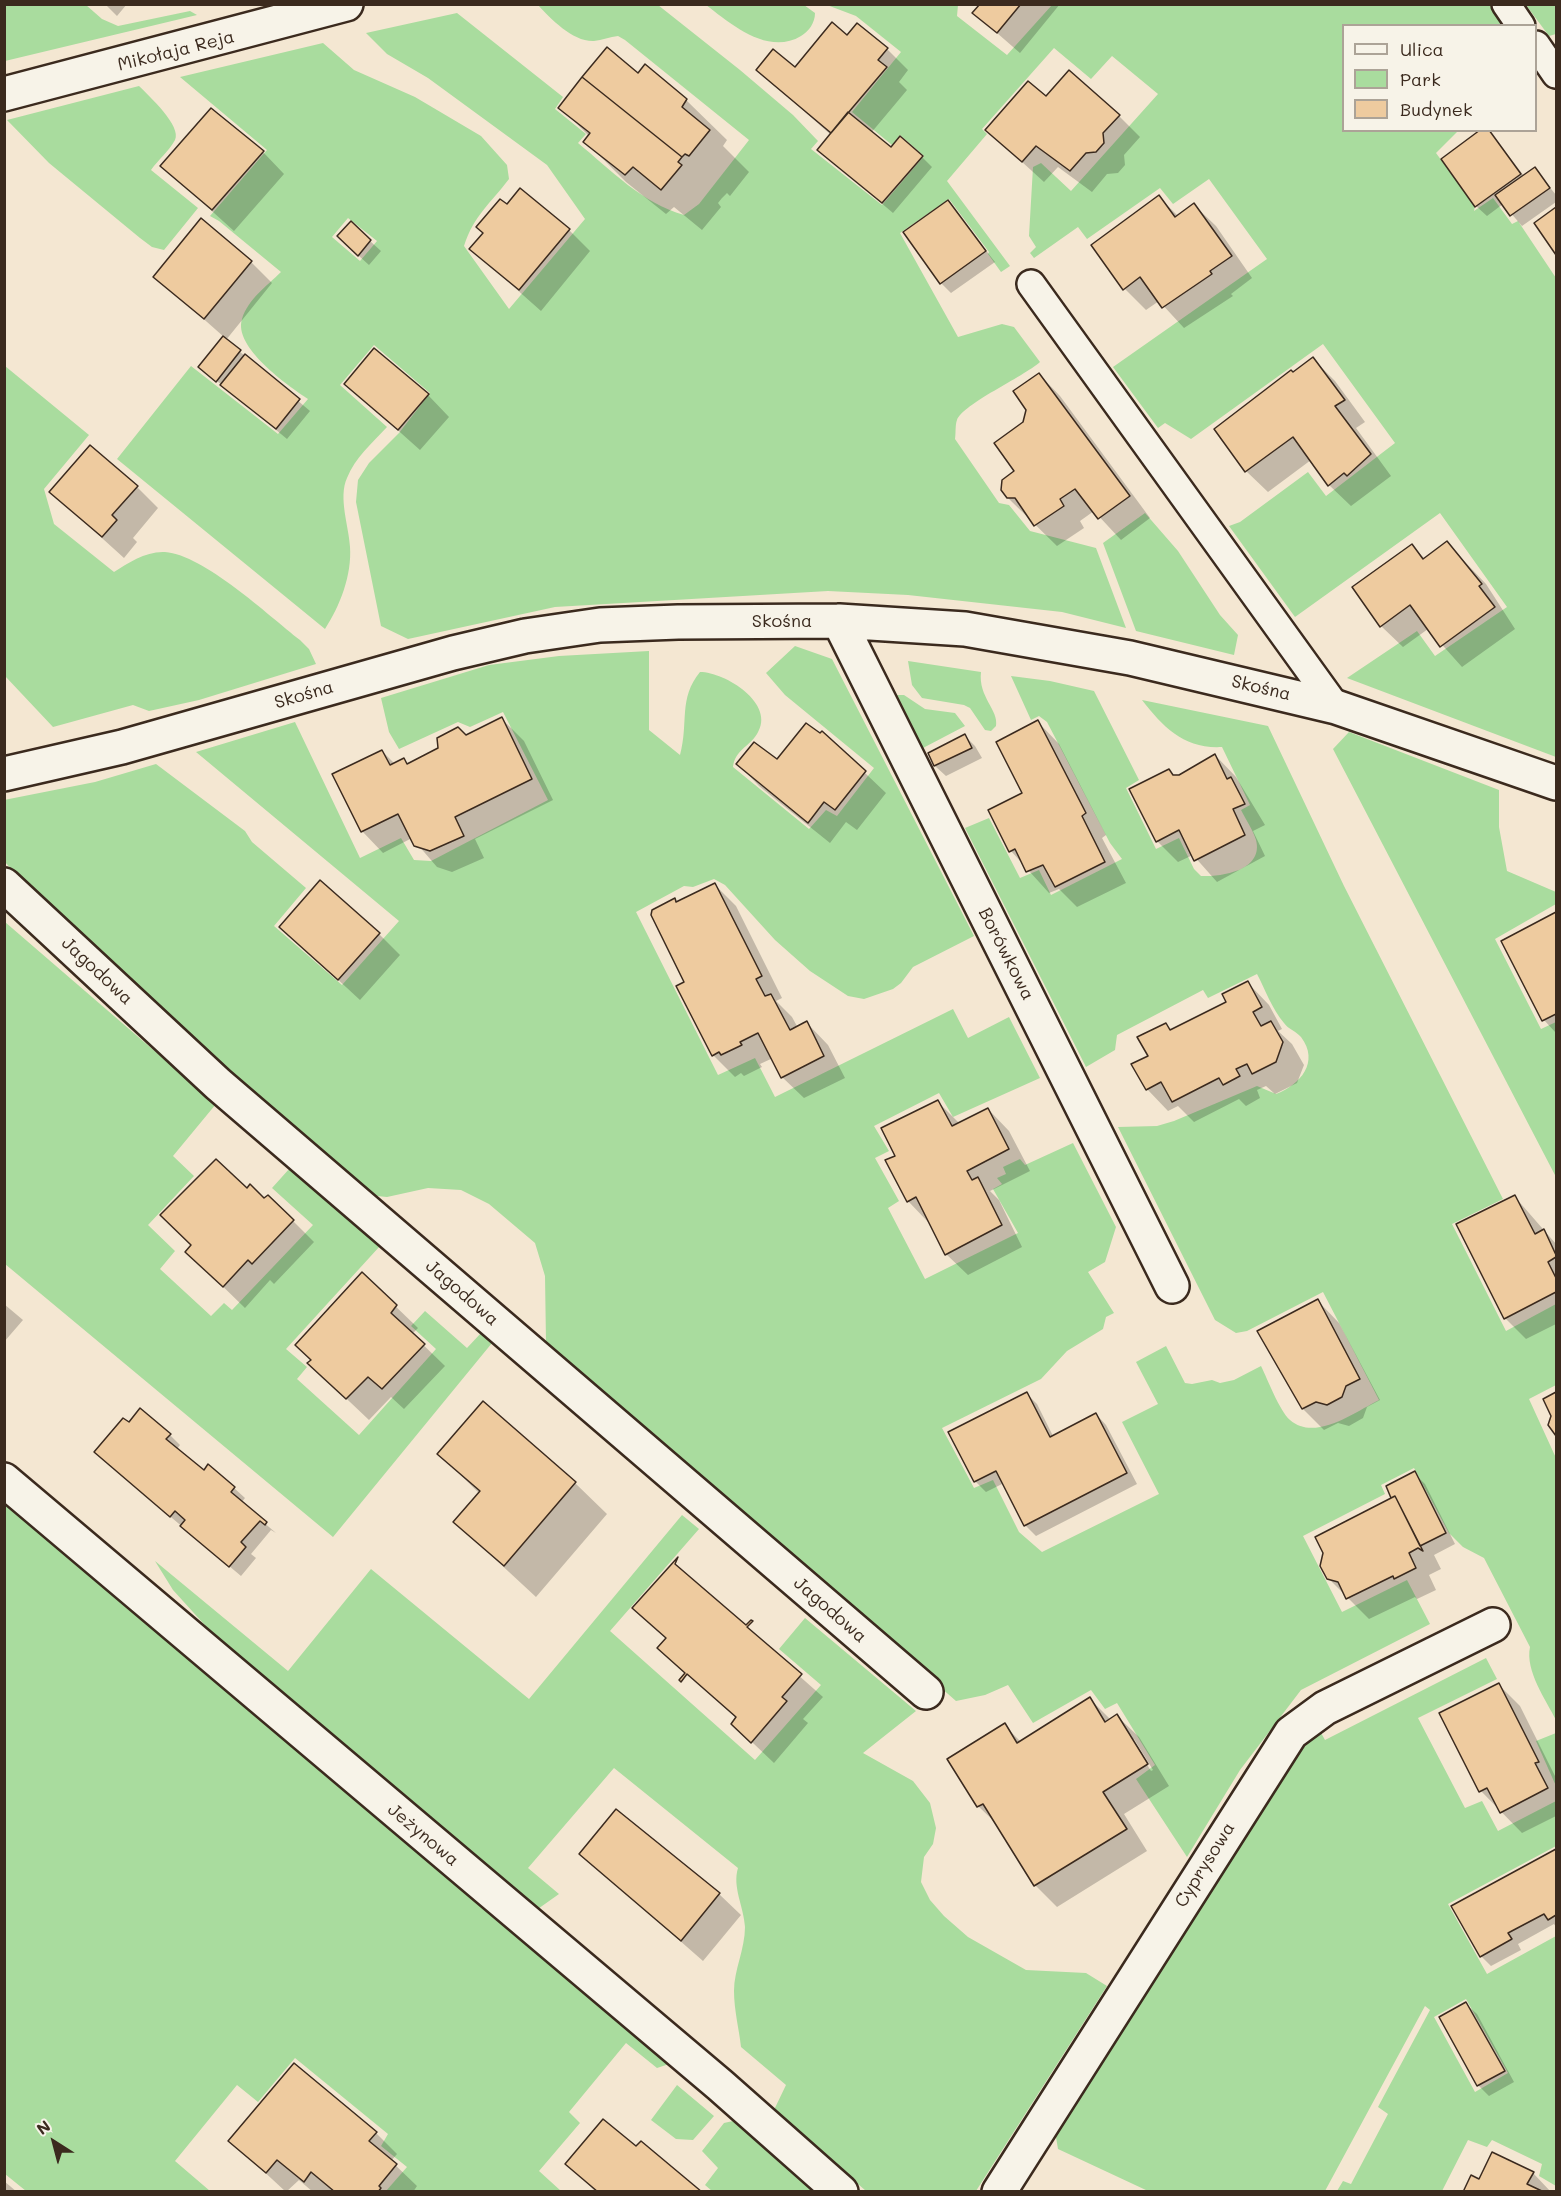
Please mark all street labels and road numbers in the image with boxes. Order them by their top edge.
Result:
street label: Mikołaja Reja [115,26,237,76]
street label: Skośna [752,610,812,632]
street label: Skośna [1229,671,1293,705]
street label: Skośna [272,676,336,714]
street label: Borówkowa [973,904,1039,1004]
street label: Jagodowa [57,933,137,1009]
street label: Jagodowa [421,1255,503,1331]
street label: Jagodowa [789,1572,871,1648]
street label: Jeżynowa [383,1799,463,1871]
street label: Cyprysowa [1170,1818,1240,1912]

